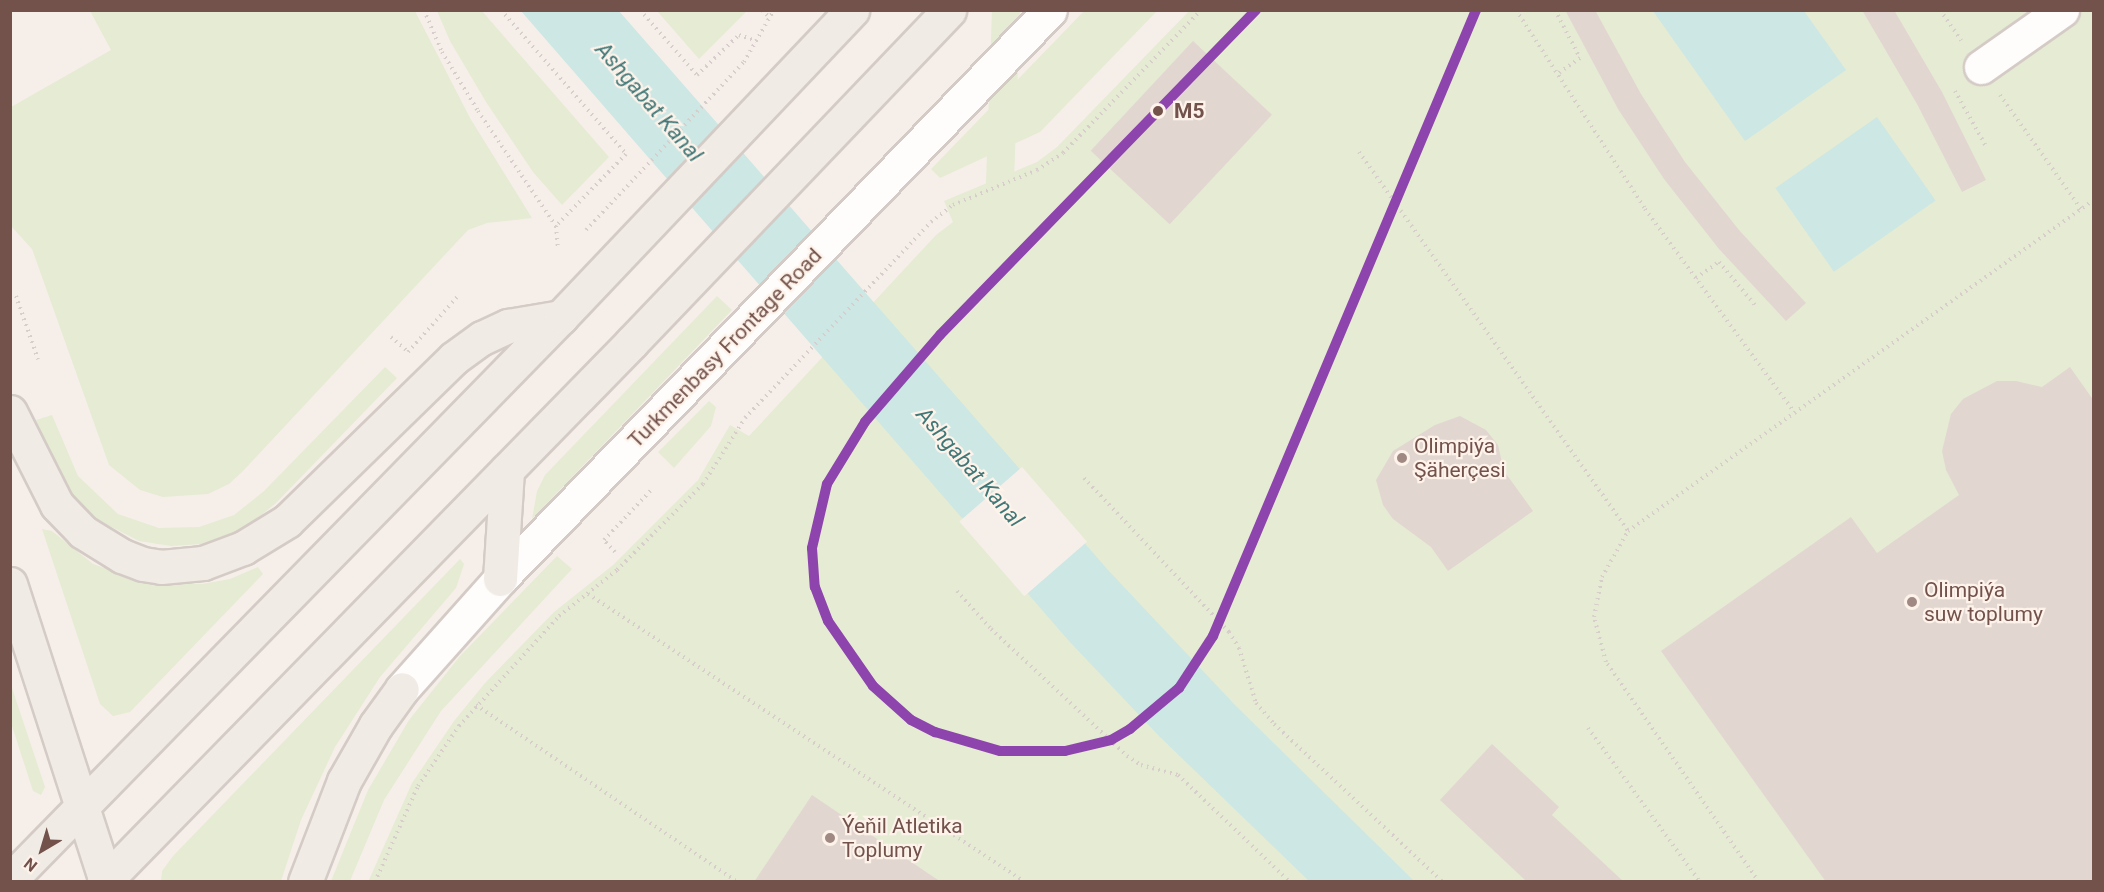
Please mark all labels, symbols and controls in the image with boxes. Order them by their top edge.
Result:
water label: Ashgabat Kanal [590,37,708,167]
place label: M5 [1174,98,1204,124]
marker: M5 [1147,100,1169,122]
street label: Turkmenbasy Frontage Road [623,243,827,453]
water label: Ashgabat Kanal [911,402,1029,532]
place label: Olimpiýa Şäherçesi [1414,433,1506,483]
marker: Olimpiýa Şäherçesi [1395,451,1409,465]
place label: Olimpiýa suw toplumy [1924,577,2043,627]
marker: Olimpiýa suw toplumy [1905,595,1919,609]
place label: Ýeňil Atletika Toplumy [842,813,963,863]
north arrow [12,820,72,880]
marker: Ýeňil Atletika Toplumy [823,831,837,845]
text: N [20,854,41,876]

